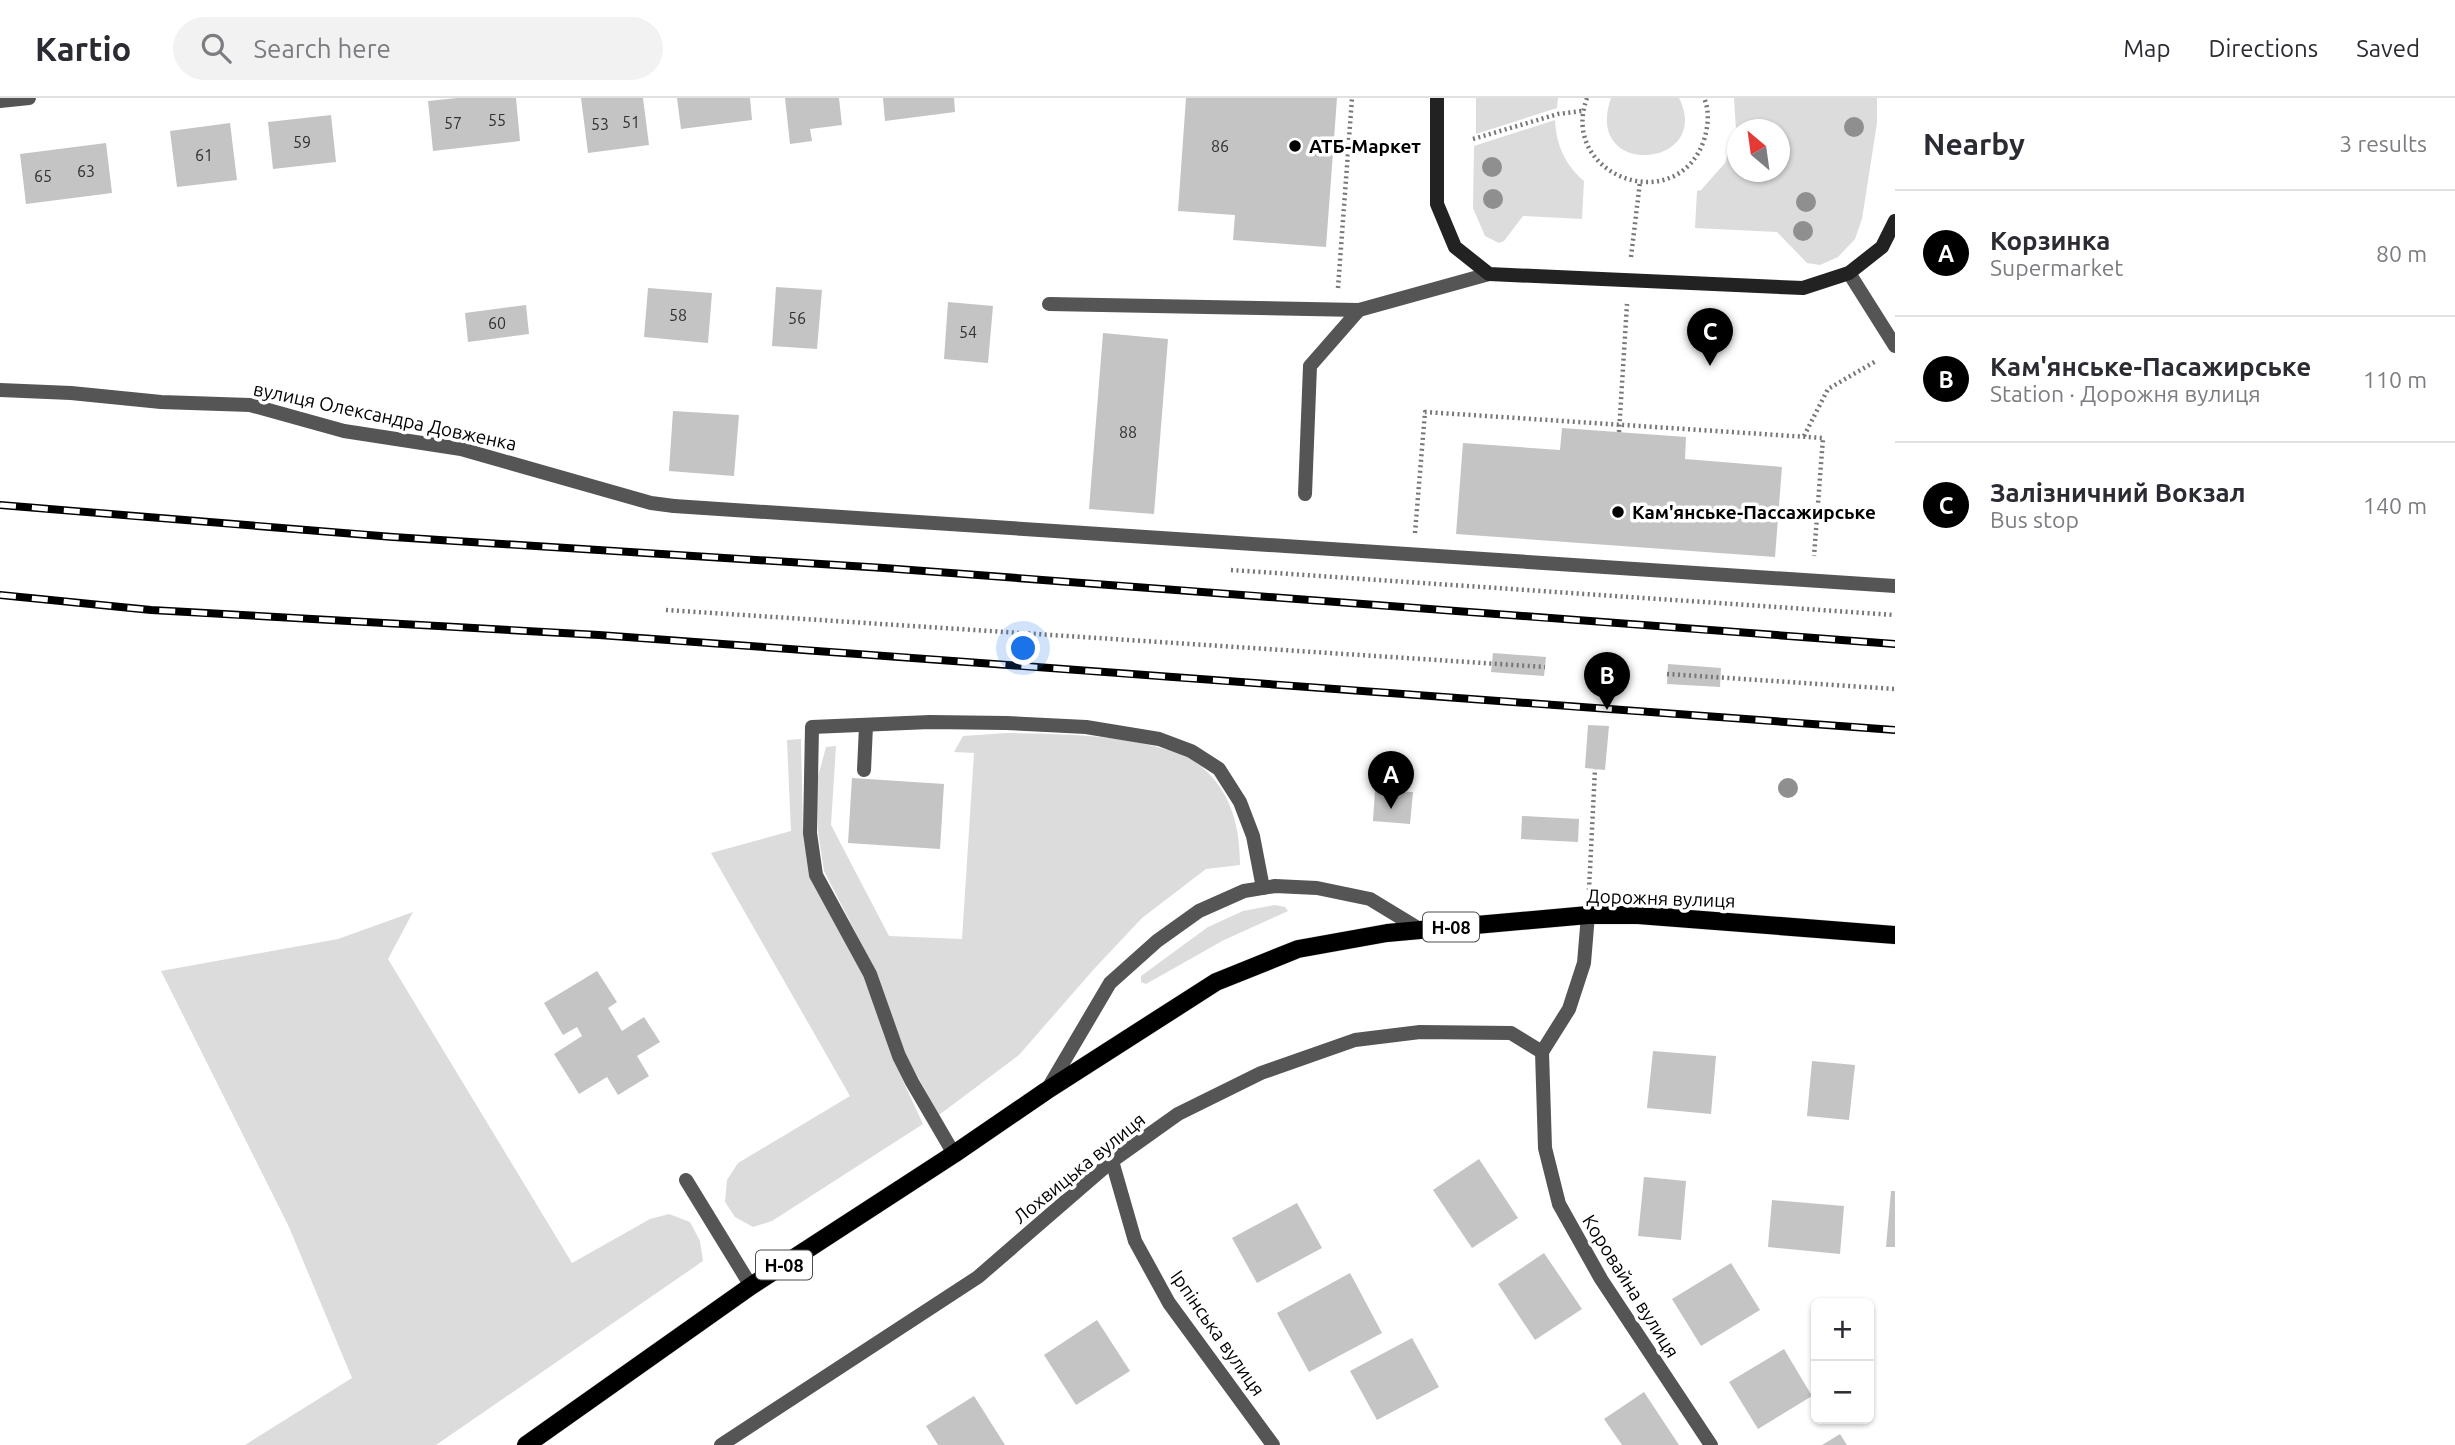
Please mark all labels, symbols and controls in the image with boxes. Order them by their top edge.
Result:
search box [173,17,663,80]
icon: search [197,29,235,67]
text: Kartio [35,30,131,67]
text: Search here [253,34,391,63]
text: Map [2123,35,2170,62]
text: Directions [2208,35,2318,62]
text: Saved [2356,35,2420,62]
house number: 55 [488,111,506,129]
house number: 51 [622,113,640,131]
house number: 57 [444,114,462,132]
house number: 53 [591,115,609,133]
north arrow [1727,119,1790,182]
text: Nearby [1923,127,2025,161]
text: 3 results [2339,131,2427,156]
house number: 59 [293,133,311,151]
place label: АТБ-Маркет [1309,135,1421,157]
house number: 86 [1211,137,1229,155]
marker: АТБ-Маркет [1287,138,1303,154]
house number: 61 [195,146,213,164]
house number: 63 [77,162,95,180]
house number: 65 [34,167,52,185]
text: Корзинка [1990,226,2110,255]
text: A [1938,241,1954,266]
text: 80 m [2376,241,2427,266]
text: Supermarket [1990,255,2123,280]
house number: 58 [669,306,687,324]
pin: C [1687,308,1733,366]
house number: 56 [788,309,806,327]
house number: 60 [488,314,506,332]
house number: 54 [959,323,977,341]
text: Кам'янське-Пасажирське [1990,352,2311,381]
text: B [1938,367,1954,392]
text: 110 m [2363,367,2427,392]
street label: вулиця Олександра Довженка [251,377,519,455]
text: Station · Дорожня вулиця [1990,381,2261,406]
house number: 88 [1119,423,1137,441]
text: Залізничний Вокзал [1990,478,2246,507]
text: C [1939,493,1953,518]
text: 140 m [2363,493,2427,518]
place label: Кам'янське-Пассажирське [1632,501,1876,523]
marker: Кам'янське-Пассажирське [1610,504,1626,520]
text: Bus stop [1990,507,2079,532]
your location [1006,631,1040,665]
pin: B [1584,652,1630,710]
pin: A [1368,751,1414,809]
street label: Дорожня вулиця [1586,884,1736,912]
road number: Н-08 [1423,912,1479,942]
street label: Лохвицька вулиця [1009,1108,1149,1228]
street label: Коровайна вулиця [1578,1210,1684,1362]
road number: Н-08 [756,1250,812,1280]
street label: Ірпінська вулиця [1167,1266,1269,1400]
map controls [1811,1298,1874,1424]
button: + [1811,1298,1874,1361]
button: − [1811,1361,1874,1424]

